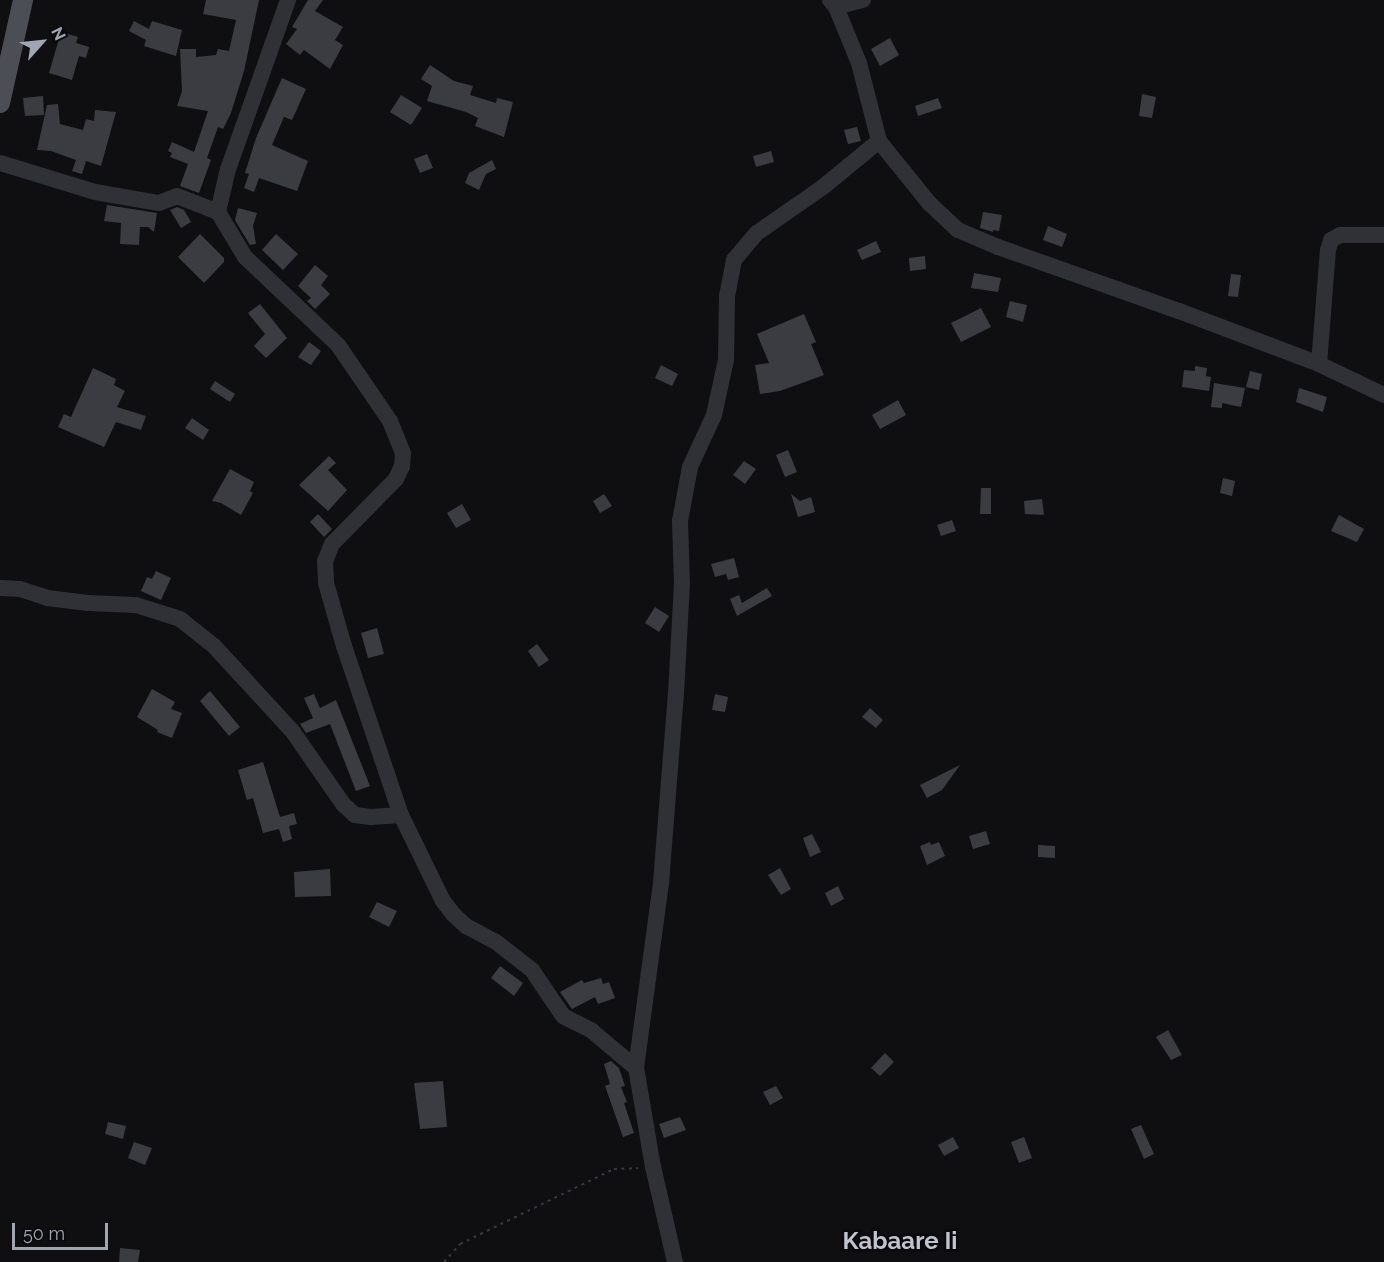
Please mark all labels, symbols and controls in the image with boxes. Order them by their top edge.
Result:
north arrow [12,12,72,72]
text: N [47,24,70,43]
scale bar [15,1211,111,1249]
text: 50 m [23,1223,65,1244]
district label: Kabaare Ii [843,1227,957,1255]

